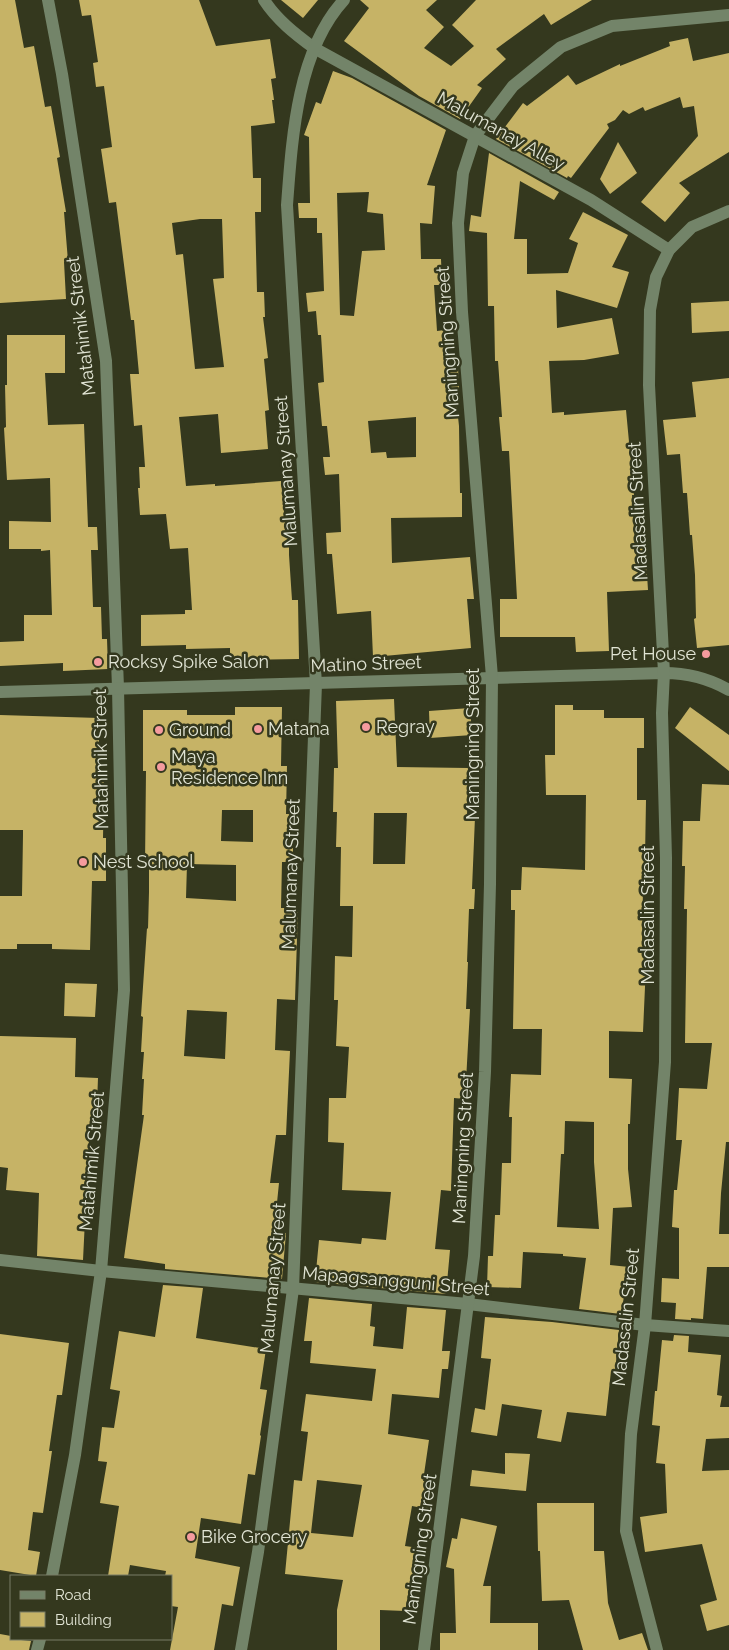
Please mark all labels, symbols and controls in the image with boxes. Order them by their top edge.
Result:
street label: Malumanay Alley [434,87,569,174]
street label: Matahimik Street [62,255,99,397]
street label: Maningning Street [432,265,463,419]
street label: Malumanay Street [270,395,301,547]
street label: Madasalin Street [623,441,652,581]
place label: Pet House [610,643,696,664]
marker: Pet House [700,648,712,660]
place label: Rocksy Spike Salon [108,651,269,672]
street label: Matino Street [310,651,422,676]
marker: Rocksy Spike Salon [92,656,104,668]
street label: Maningning Street [462,668,483,820]
street label: Matahimik Street [89,689,112,829]
place label: Regray [376,716,435,737]
place label: Matana [268,718,330,739]
place label: Ground [169,719,231,740]
marker: Regray [360,721,372,733]
marker: Matana [252,723,264,735]
marker: Ground [153,724,165,736]
place label: Maya Residence Inn [171,746,288,788]
marker: Maya Residence Inn [155,761,167,773]
street label: Malumanay Street [277,798,304,950]
street label: Madasalin Street [637,846,658,984]
place label: Nest School [93,851,194,872]
marker: Nest School [77,856,89,868]
street label: Maningning Street [448,1071,477,1224]
street label: Matahimik Street [75,1090,108,1232]
street label: Malumanay Street [255,1202,290,1354]
street label: Madasalin Street [608,1247,643,1387]
street label: Mapagsangguni Street [301,1262,491,1299]
street label: Maningning Street [399,1472,440,1626]
place label: Bike Grocery [201,1526,307,1547]
marker: Bike Grocery [185,1531,197,1543]
legend [10,1575,172,1640]
text: Road [55,1586,91,1604]
text: Building [55,1611,112,1629]

